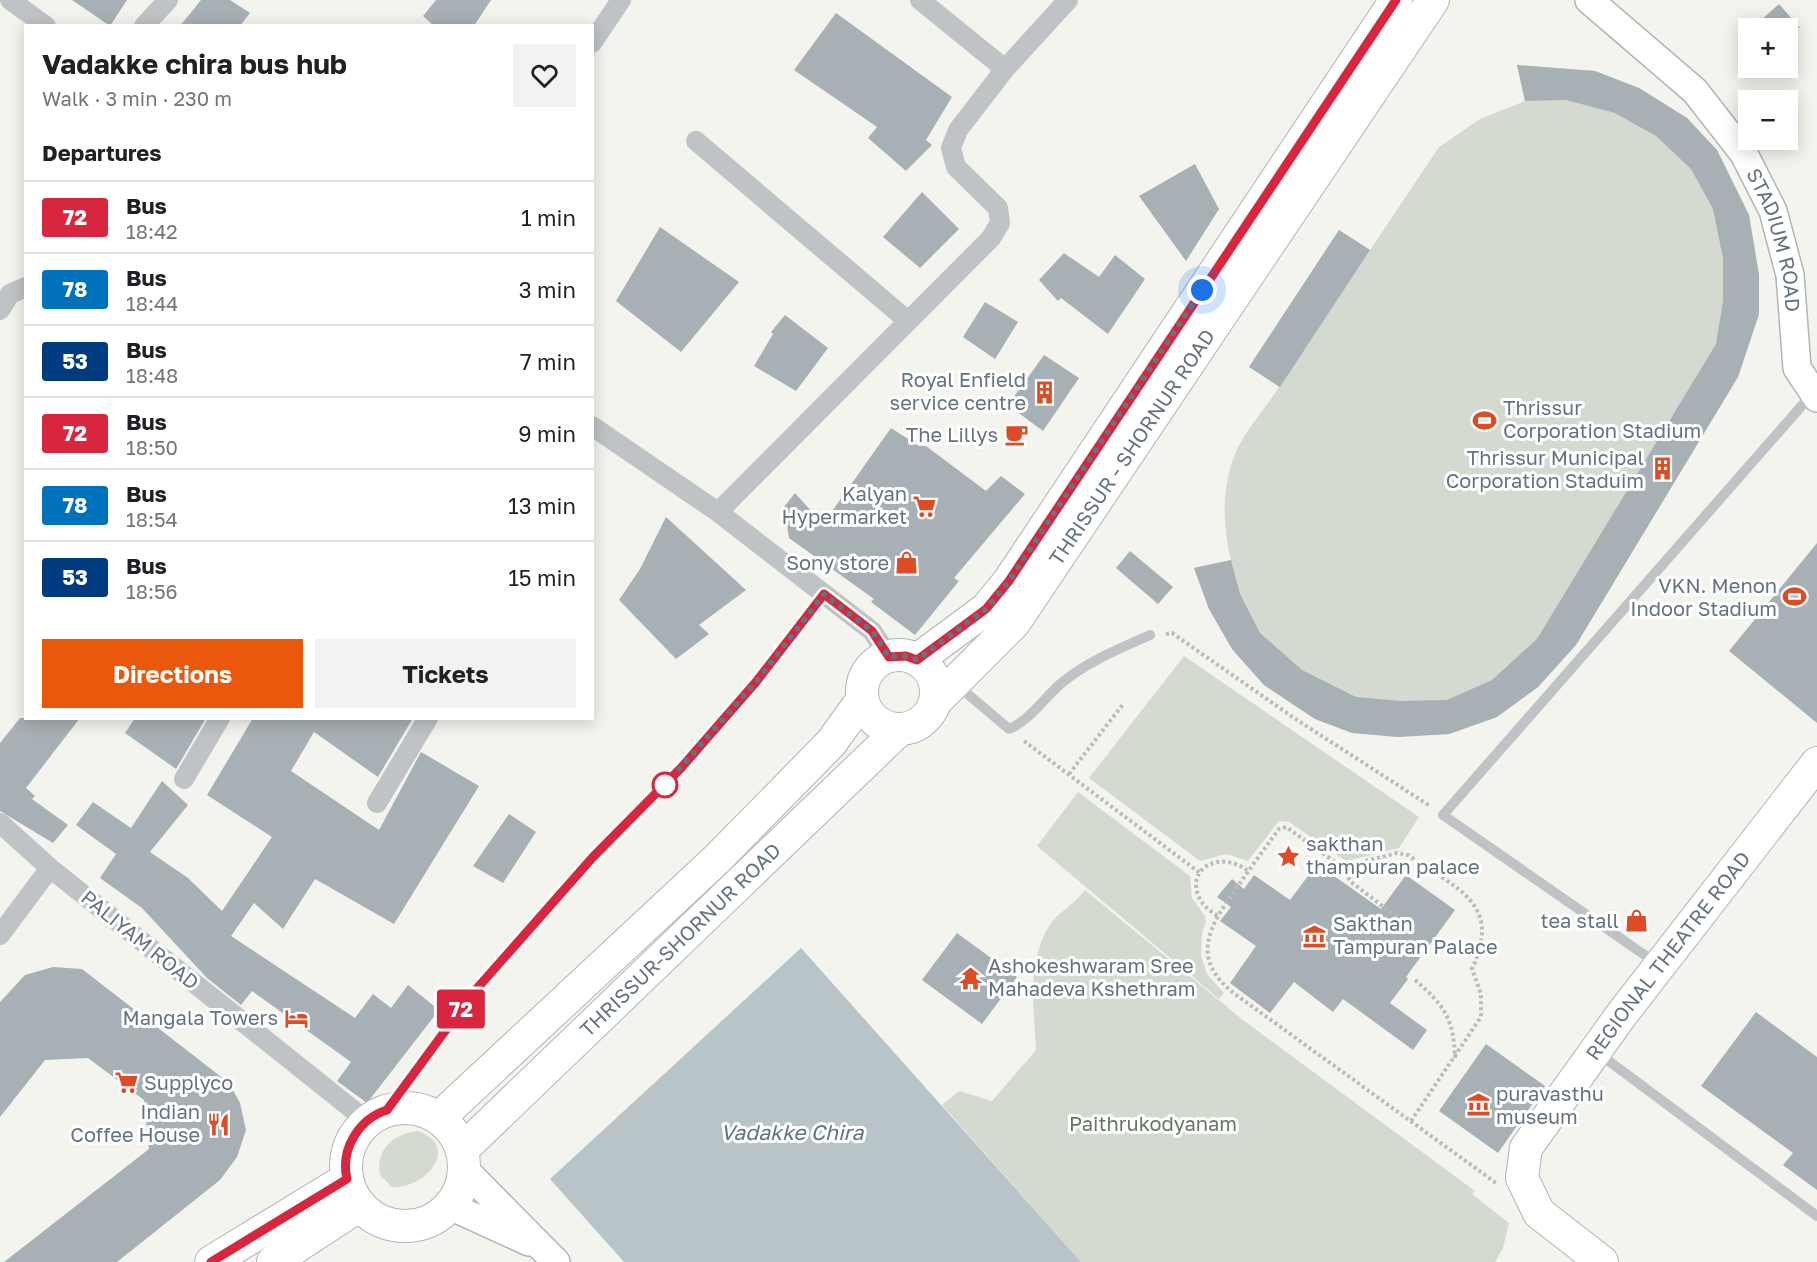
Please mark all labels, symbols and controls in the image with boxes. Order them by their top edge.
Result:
map controls [1738,18,1798,150]
button: + [1738,18,1798,78]
button: heart [513,44,576,107]
text: Vadakke chira bus hub [42,47,347,80]
text: Walk · 3 min · 230 m [42,86,232,110]
button: − [1738,90,1798,150]
text: Departures [42,139,161,166]
street label: STADIUM ROAD [1742,164,1806,313]
text: Bus [126,192,167,219]
text: 72 [63,204,87,230]
text: 1 min [521,204,576,231]
text: 18:42 [126,219,178,243]
text: Bus [126,264,167,291]
your location [1187,275,1217,305]
text: 78 [63,276,87,302]
text: 3 min [519,276,576,303]
text: 18:44 [126,291,178,315]
street label: THRISSUR - SHORNUR ROAD [1043,324,1219,569]
text: Bus [126,336,167,363]
text: 53 [62,348,88,374]
text: 7 min [520,348,576,375]
text: 18:48 [126,363,178,387]
place label: Royal Enfield service centre [890,367,1026,414]
building icon: Royal Enfield service centre [1031,379,1057,405]
place label: Thrissur Corporation Stadium [1503,395,1701,442]
sports icon: Thrissur Corporation Stadium [1472,407,1498,433]
text: Bus [126,408,167,435]
text: 72 [63,420,87,446]
text: 9 min [518,420,576,447]
place label: The Lillys [906,422,998,446]
cafe icon: The Lillys [1003,422,1029,448]
text: 18:50 [126,435,178,459]
place label: Thrissur Municipal Corporation Staduim [1446,445,1644,492]
building icon: Thrissur Municipal Corporation Staduim [1649,456,1675,482]
text: Bus [126,480,167,507]
place label: Kalyan Hypermarket [782,481,907,528]
text: 78 [63,492,87,518]
text: 13 min [508,492,576,519]
supermarket icon: Kalyan Hypermarket [912,493,938,519]
text: 18:54 [126,507,178,531]
place label: Sony store [786,550,889,574]
shop icon: Sony store [894,550,920,576]
text: Bus [126,552,167,579]
text: 53 [62,564,88,590]
text: 15 min [508,564,576,591]
place label: VKN. Menon Indoor Stadium [1630,573,1777,620]
text: 18:56 [126,579,178,603]
sports icon: VKN. Menon Indoor Stadium [1782,584,1808,610]
button: Directions [42,639,303,708]
button: Tickets [315,639,576,708]
unlabelled marker [652,772,678,798]
place label: sakthan thampuran palace [1306,831,1480,878]
street label: THRISSUR-SHORNUR ROAD [574,837,785,1041]
place icon: sakthan thampuran palace [1275,843,1301,869]
street label: REGIONAL THEATRE ROAD [1580,846,1755,1064]
street label: PALIYAM ROAD [77,884,204,994]
place label: tea stall [1540,908,1619,932]
shop icon: tea stall [1624,908,1650,934]
place label: Sakthan Tampuran Palace [1333,911,1498,958]
museum icon: Sakthan Tampuran Palace [1302,923,1328,949]
place label: Ashokeshwaram Sree Mahadeva Kshethram [988,953,1196,1000]
temple icon: Ashokeshwaram Sree Mahadeva Kshethram [957,965,983,991]
line badge: 72 [434,990,488,1028]
text: 72 [449,996,473,1022]
place label: Mangala Towers [123,1005,278,1029]
hotel icon: Mangala Towers [283,1005,309,1031]
supermarket icon: Supplyco [113,1070,139,1096]
place label: Supplyco [144,1070,233,1094]
place label: puravasthu museum [1496,1081,1604,1128]
museum icon: puravasthu museum [1465,1092,1491,1118]
place label: Indian Coffee House [70,1099,200,1146]
restaurant icon: Indian Coffee House [205,1111,231,1137]
park label: Paithrukodyanam [1069,1111,1237,1135]
water label: Vadakke Chira [721,1119,865,1145]

